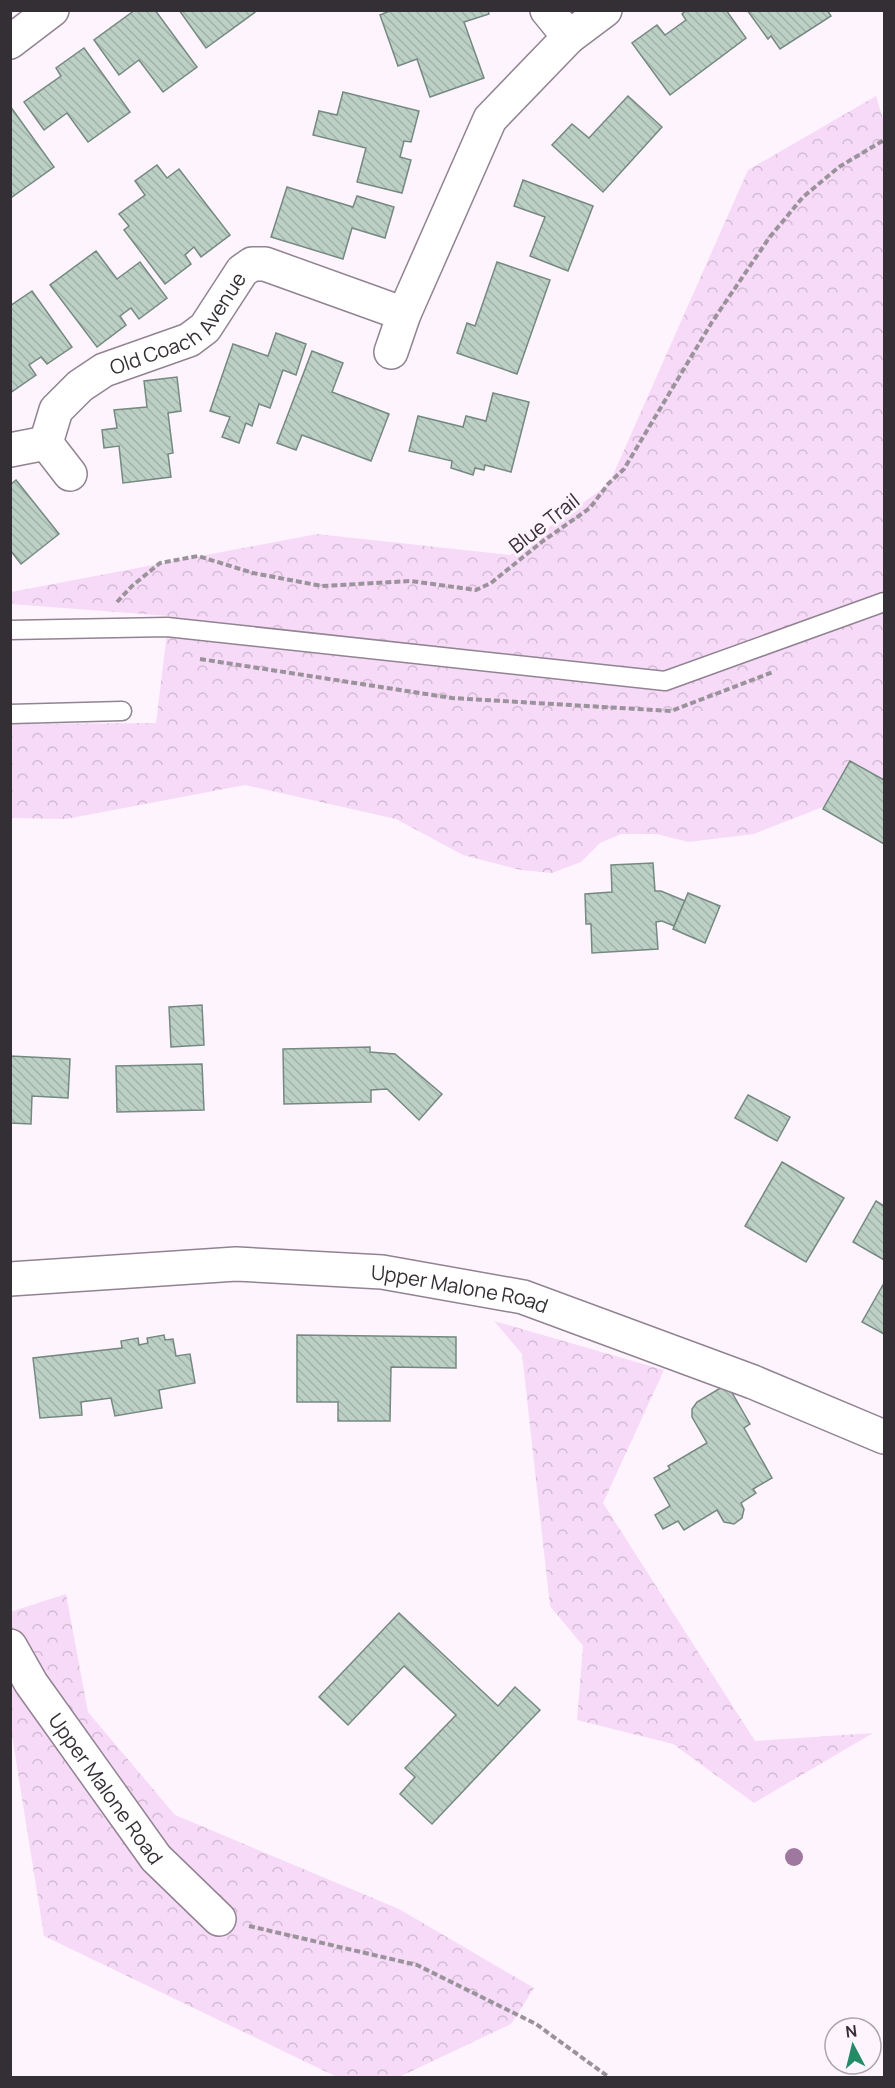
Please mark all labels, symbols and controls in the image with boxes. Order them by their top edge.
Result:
street label: Old Coach Avenue [106,267,251,380]
street label: Blue Trail [503,487,585,559]
street label: Upper Malone Road [371,1258,552,1319]
street label: Upper Malone Road [43,1707,170,1869]
north arrow [823,2016,883,2076]
text: N [844,2019,858,2043]

